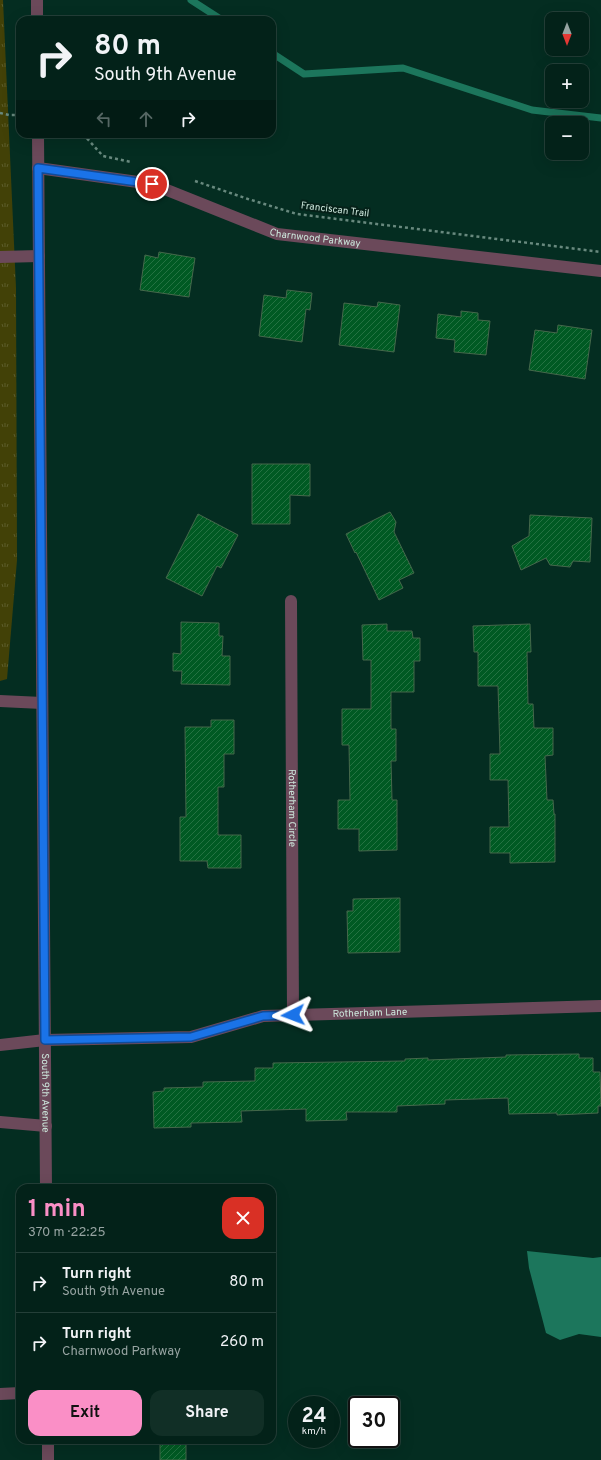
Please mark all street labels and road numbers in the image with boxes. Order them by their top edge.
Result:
street label: Franciscan Trail [300,199,370,221]
street label: Charnwood Parkway [268,225,361,250]
street label: Rotherham Circle [285,769,299,847]
street label: Rotherham Lane [332,1005,407,1020]
street label: South 9th Avenue [38,1053,52,1133]

